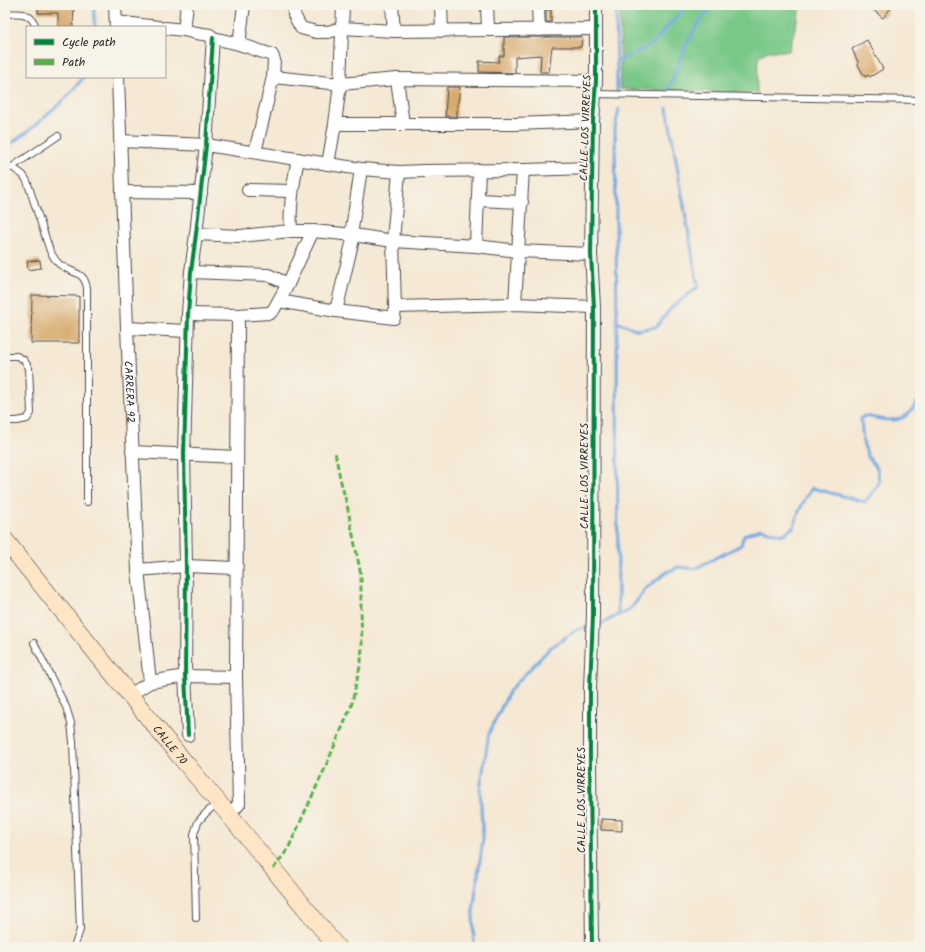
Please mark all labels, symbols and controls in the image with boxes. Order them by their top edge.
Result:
legend [26,26,166,78]
text: Cycle path [62,33,116,52]
text: Path [62,53,85,72]
street label: CALLE LOS VIRREYES [575,74,597,181]
street label: CARRERA 92 [119,360,139,423]
street label: CALLE LOS VIRREYES [576,423,594,529]
street label: CALLE 70 [148,722,192,769]
street label: CALLE LOS VIRREYES [573,747,591,853]

